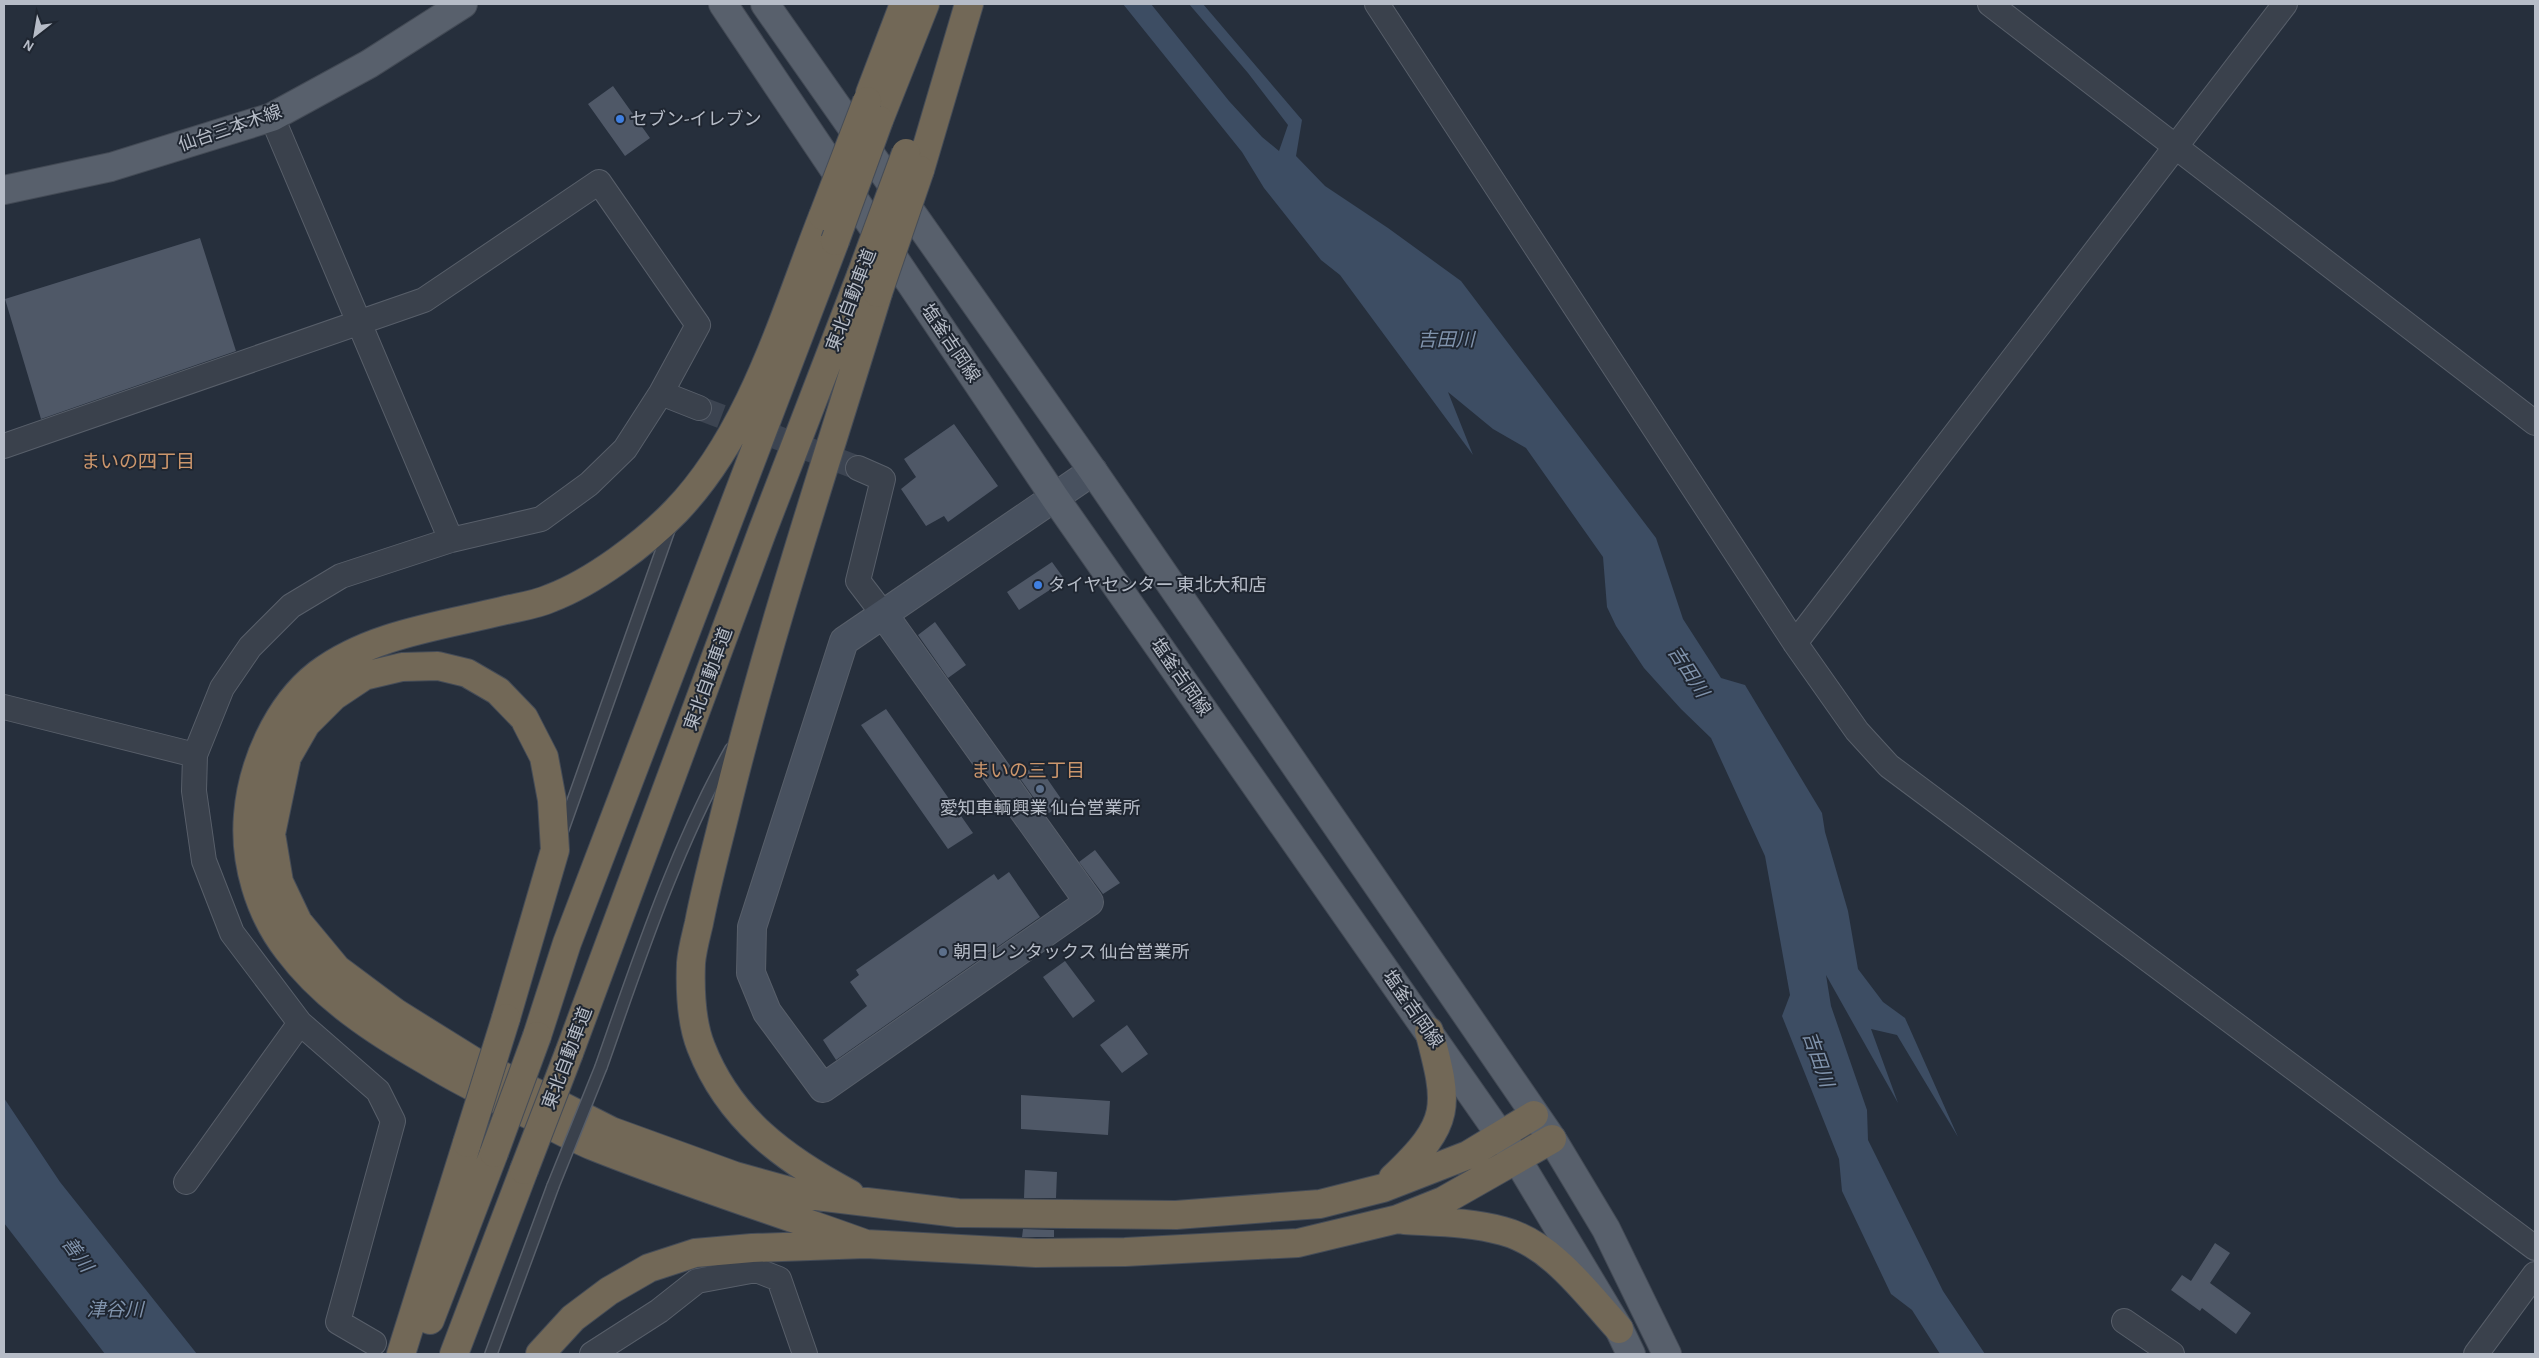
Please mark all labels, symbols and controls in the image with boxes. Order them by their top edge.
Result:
north arrow [10,10,60,60]
text: N [21,37,37,54]
street label: 仙台三本木線 [176,101,284,155]
place label: セブン-イレブン [630,109,762,129]
marker: セブン-イレブン [614,113,626,125]
street label: 東北自動車道 [822,246,880,354]
street label: 塩釜吉岡線 [918,300,984,386]
water label: 吉田川 [1417,330,1476,350]
district label: まいの四丁目 [81,452,195,472]
place label: タイヤセンター 東北大和店 [1048,575,1266,595]
marker: タイヤセンター 東北大和店 [1032,579,1044,591]
street label: 東北自動車道 [680,625,736,733]
street label: 塩釜吉岡線 [1147,634,1215,720]
water label: 吉田川 [1664,642,1713,703]
district label: まいの三丁目 [971,761,1085,781]
marker: 愛知車輌興業 仙台営業所 [1034,783,1046,795]
place label: 愛知車輌興業 仙台営業所 [940,798,1140,818]
place label: 朝日レンタックス 仙台営業所 [953,942,1189,962]
marker: 朝日レンタックス 仙台営業所 [937,946,949,958]
street label: 塩釜吉岡線 [1379,966,1447,1052]
street label: 東北自動車道 [538,1004,596,1112]
water label: 吉田川 [1799,1029,1837,1091]
water label: 善川 [58,1233,98,1277]
water label: 津谷川 [86,1300,145,1320]

